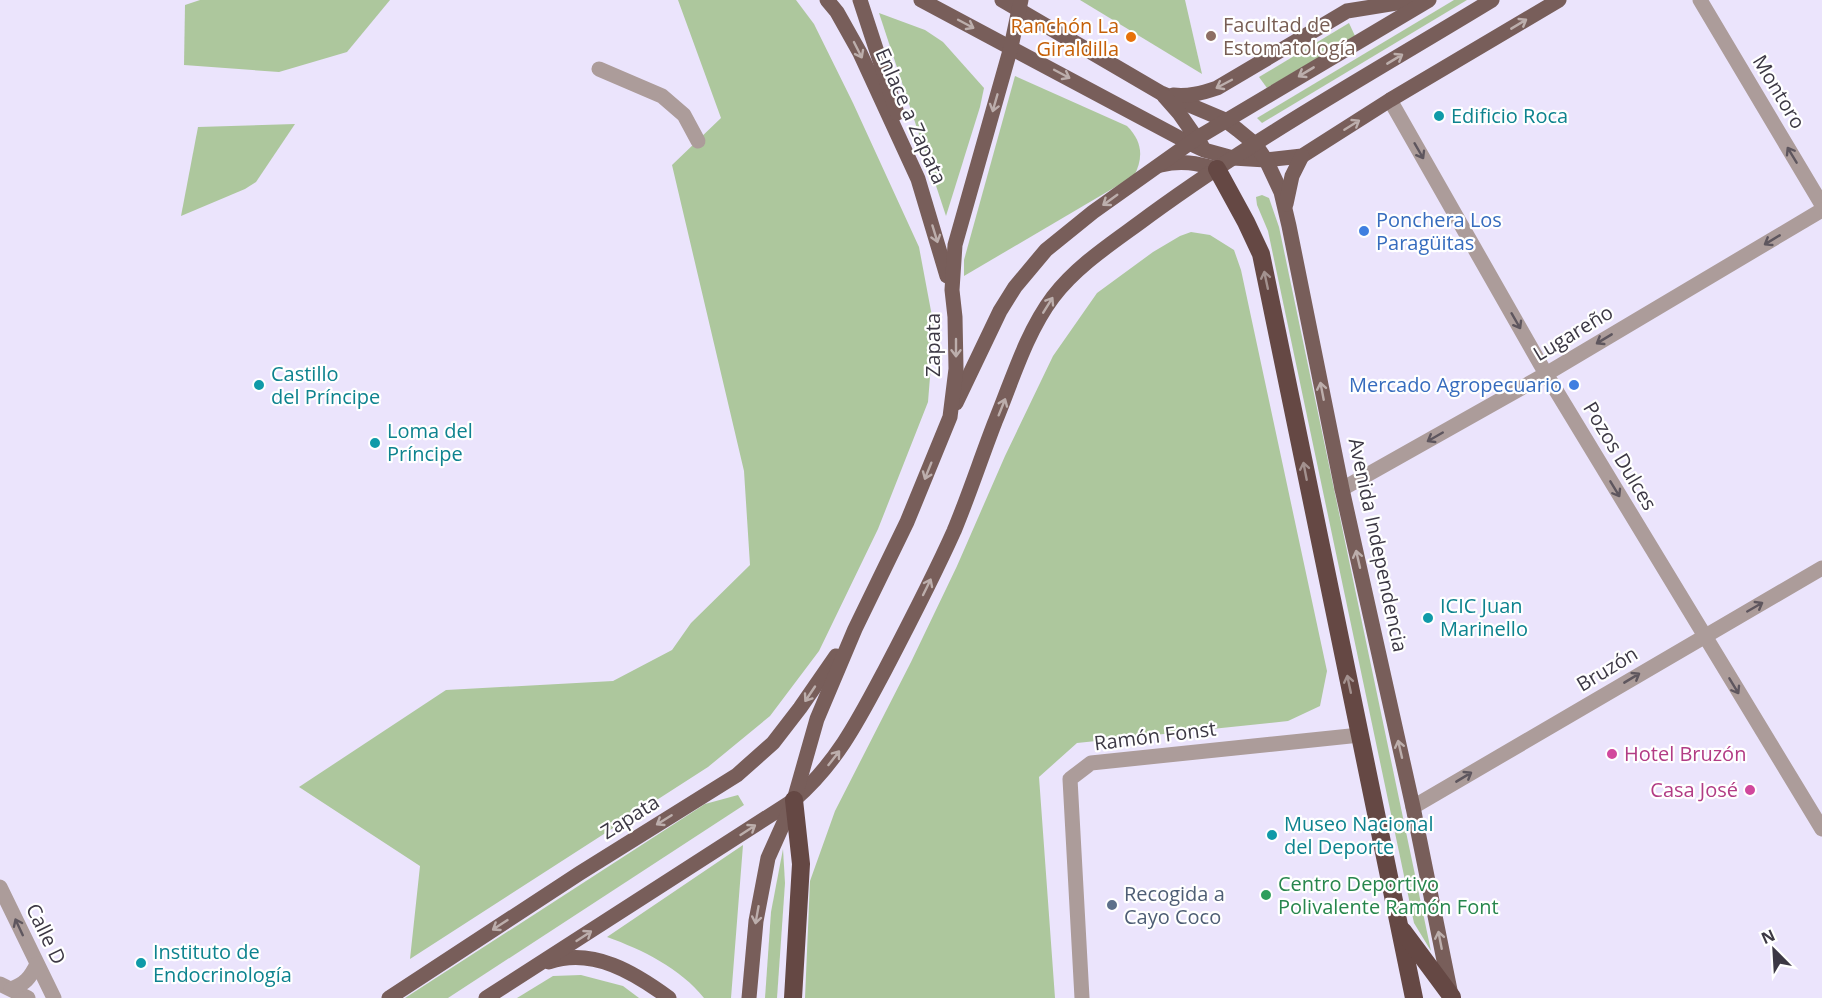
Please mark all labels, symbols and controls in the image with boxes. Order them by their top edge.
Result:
place label: Facultad de Estomatología [1223,11,1356,61]
place label: Ranchón La Giraldilla [1010,12,1119,62]
one-way arrow [1510,18,1527,30]
one-way arrow [956,19,974,30]
marker: Facultad de Estomatología [1204,29,1218,43]
marker: Ranchón La Giraldilla [1124,30,1138,44]
one-way arrow [853,40,864,58]
street label: Enlace a Zapata [869,44,953,188]
street label: Montoro [1747,50,1812,134]
one-way arrow [1386,53,1403,65]
one-way arrow [1298,67,1315,79]
one-way arrow [1053,69,1071,81]
one-way arrow [1216,79,1234,90]
one-way arrow [988,94,1000,113]
place label: Edificio Roca [1451,102,1568,129]
marker: Edificio Roca [1432,109,1446,123]
one-way arrow [1343,118,1360,130]
one-way arrow [1414,142,1426,159]
one-way arrow [1786,147,1798,164]
one-way arrow [1102,194,1118,206]
place label: Ponchera Los Paragüitas [1376,206,1502,256]
one-way arrow [930,224,941,243]
marker: Ponchera Los Paragüitas [1357,224,1371,238]
one-way arrow [1764,234,1781,246]
one-way arrow [1260,270,1272,289]
one-way arrow [1043,297,1055,314]
street label: Lugareño [1528,298,1618,367]
one-way arrow [1510,312,1522,329]
street label: Zapata [919,313,946,377]
one-way arrow [1596,334,1613,346]
one-way arrow [950,338,962,358]
place label: Castillo del Príncipe [271,360,380,410]
place label: Mercado Agropecuario [1349,371,1562,398]
marker: Castillo del Príncipe [252,378,266,392]
marker: Mercado Agropecuario [1567,378,1581,392]
one-way arrow [1316,381,1327,401]
street label: Pozos Dulces [1577,396,1664,515]
one-way arrow [997,398,1008,417]
place label: Loma del Príncipe [387,417,473,467]
one-way arrow [1427,431,1444,443]
street label: Avenida Independencia [1343,435,1414,654]
marker: Loma del Príncipe [368,436,382,450]
one-way arrow [922,461,933,480]
one-way arrow [1299,462,1310,481]
one-way arrow [1609,480,1621,497]
one-way arrow [1351,550,1363,569]
one-way arrow [921,578,933,596]
place label: ICIC Juan Marinello [1440,592,1528,642]
one-way arrow [1746,600,1763,612]
marker: ICIC Juan Marinello [1421,611,1435,625]
street label: Bruzón [1571,640,1642,697]
one-way arrow [1623,672,1640,684]
one-way arrow [1343,674,1354,694]
one-way arrow [1729,677,1741,694]
one-way arrow [804,686,816,702]
street label: Ramón Fonst [1092,715,1218,756]
one-way arrow [1394,740,1406,759]
place label: Hotel Bruzón [1624,740,1746,767]
marker: Hotel Bruzón [1605,747,1619,761]
one-way arrow [828,750,841,766]
one-way arrow [1455,771,1472,783]
place label: Casa José [1650,776,1738,803]
marker: Casa José [1743,783,1757,797]
street label: Zapata [595,788,664,845]
place label: Museo Nacional del Deporte [1284,810,1434,860]
one-way arrow [656,815,673,827]
one-way arrow [739,824,756,836]
marker: Museo Nacional del Deporte [1265,828,1279,842]
place label: Centro Deportivo Polivalente Ramón Font [1278,870,1499,920]
place label: Recogida a Cayo Coco [1124,880,1225,930]
marker: Centro Deportivo Polivalente Ramón Font [1259,888,1273,902]
marker: Recogida a Cayo Coco [1105,898,1119,912]
street label: Calle D [20,899,73,969]
one-way arrow [751,905,762,925]
one-way arrow [12,918,24,936]
one-way arrow [491,919,508,932]
north arrow [1744,920,1804,980]
text: N [1757,924,1778,949]
one-way arrow [575,929,592,941]
one-way arrow [1434,931,1445,950]
place label: Instituto de Endocrinología [153,938,292,988]
marker: Instituto de Endocrinología [134,956,148,970]

